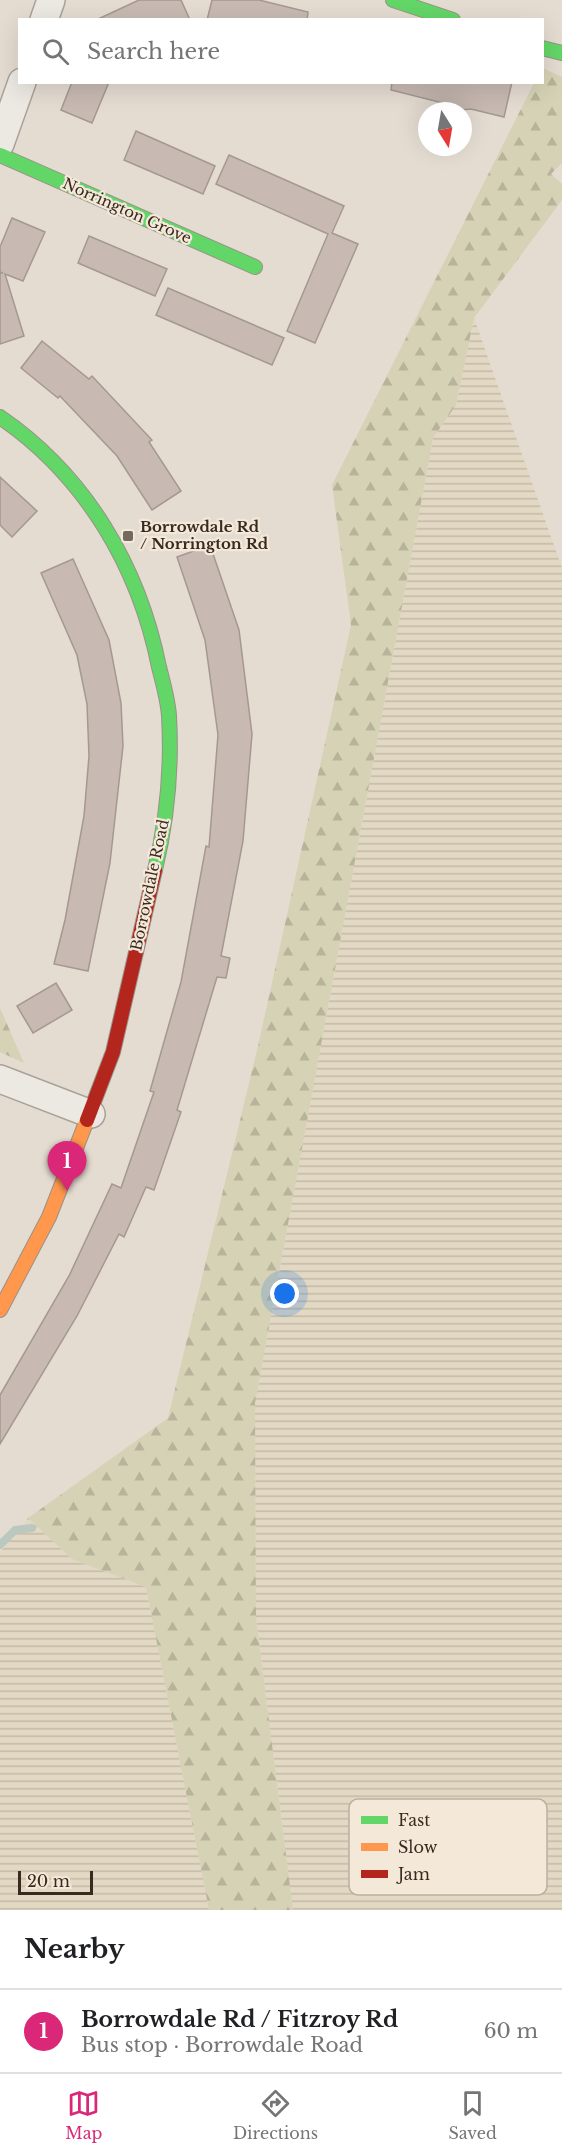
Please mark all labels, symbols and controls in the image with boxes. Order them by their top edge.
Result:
search box [18,18,544,84]
icon: search [39,35,72,68]
text: Search here [87,38,220,65]
north arrow [418,102,472,156]
street label: Norrington Grove [60,174,194,247]
place label: Borrowdale Rd / Norrington Rd [140,517,269,553]
marker: Borrowdale Rd / Norrington Rd [121,529,135,543]
street label: Borrowdale Road [126,818,173,952]
pin: 1 [48,1142,86,1191]
your location [270,1279,299,1308]
legend [349,1799,547,1895]
text: Fast [398,1810,430,1830]
text: Slow [398,1837,438,1857]
text: Jam [396,1864,430,1884]
scale bar [18,1868,93,1896]
text: 20 m [27,1871,70,1891]
text: Nearby [24,1933,125,1965]
text: Borrowdale Rd / Fitzroy Rd [81,2006,398,2033]
text: 1 [39,2019,48,2043]
text: 60 m [484,2019,538,2043]
text: Bus stop · Borrowdale Road [81,2033,363,2057]
tab: Map [65,2087,102,2143]
tab: Directions [233,2087,318,2143]
tab: Saved [448,2087,497,2143]

